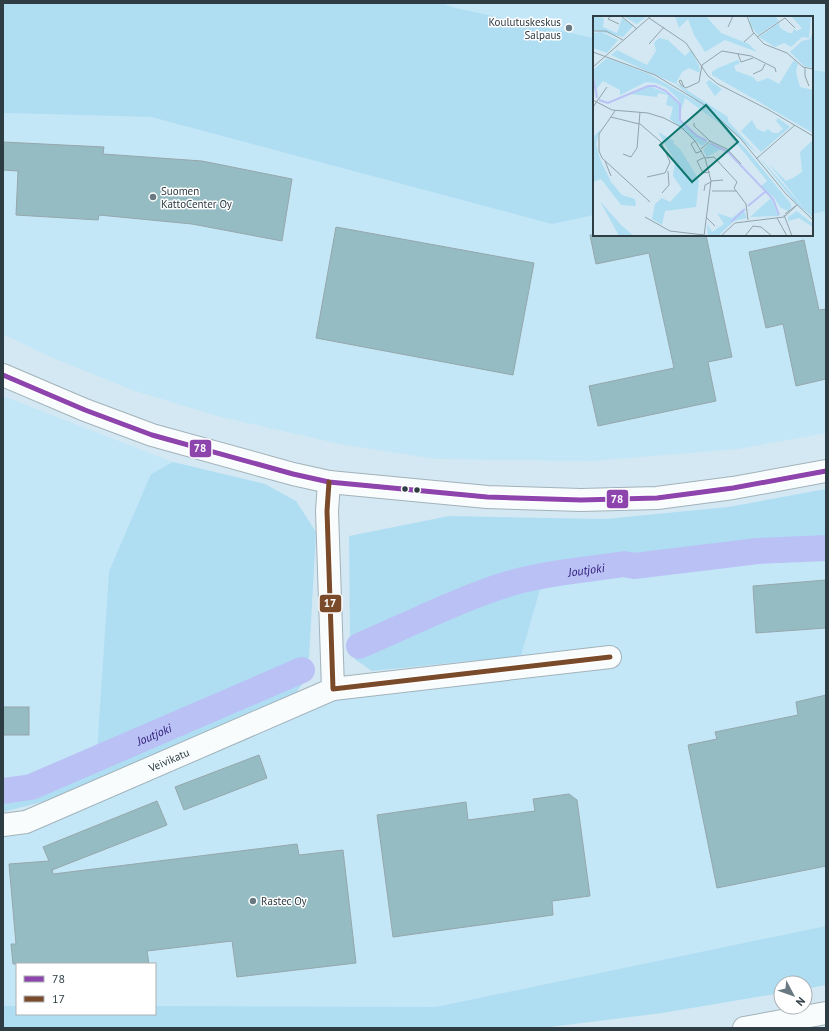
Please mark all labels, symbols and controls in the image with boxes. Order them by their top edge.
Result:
place label: Koulutuskeskus Salpaus [488,15,561,42]
inset map [593,16,813,236]
marker: Koulutuskeskus Salpaus [564,23,574,33]
place label: Suomen KattoCenter Oy [161,184,233,211]
marker: Suomen KattoCenter Oy [148,192,158,202]
line badge: 78 [189,439,212,458]
text: 78 [194,441,206,455]
unlabelled marker [400,484,410,494]
unlabelled marker [412,485,422,495]
line badge: 78 [606,489,629,509]
text: 78 [611,492,623,506]
water label: Joutjoki [566,559,606,579]
line badge: 17 [319,594,342,613]
text: 17 [324,596,336,610]
water label: Joutjoki [133,719,174,749]
street label: Veivikatu [146,745,191,775]
place label: Rastec Oy [261,894,308,908]
marker: Rastec Oy [248,896,258,906]
legend [16,963,156,1015]
text: 78 [52,971,65,986]
north arrow [773,975,813,1015]
text: 17 [52,991,65,1006]
text: N [793,994,808,1009]

